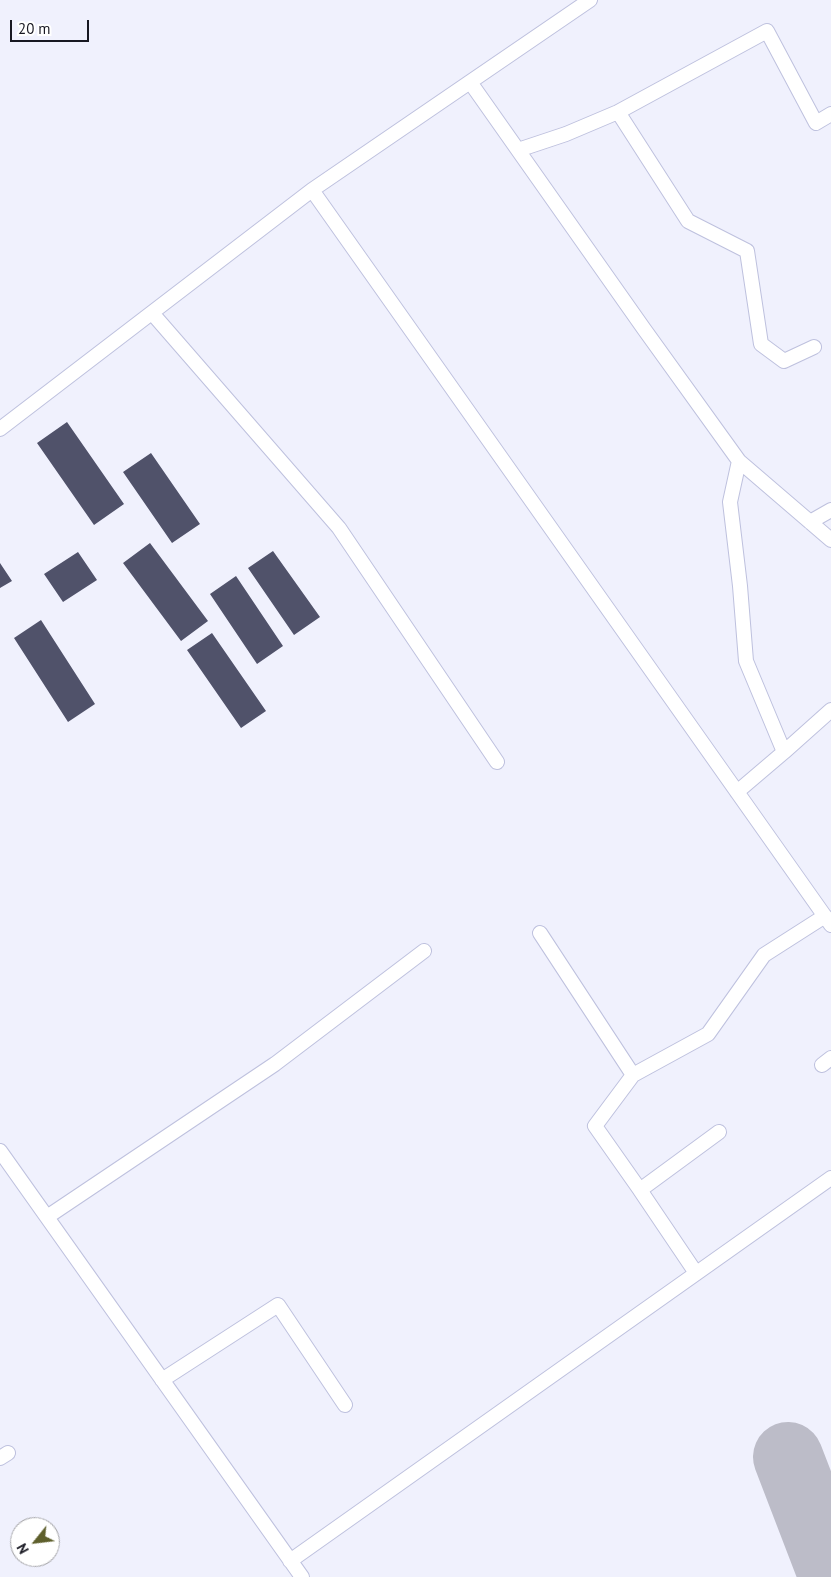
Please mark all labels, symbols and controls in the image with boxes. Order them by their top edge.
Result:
scale bar [12,10,91,42]
text: 20 m [18,19,51,38]
north arrow [10,1517,60,1567]
text: N [13,1540,33,1557]

